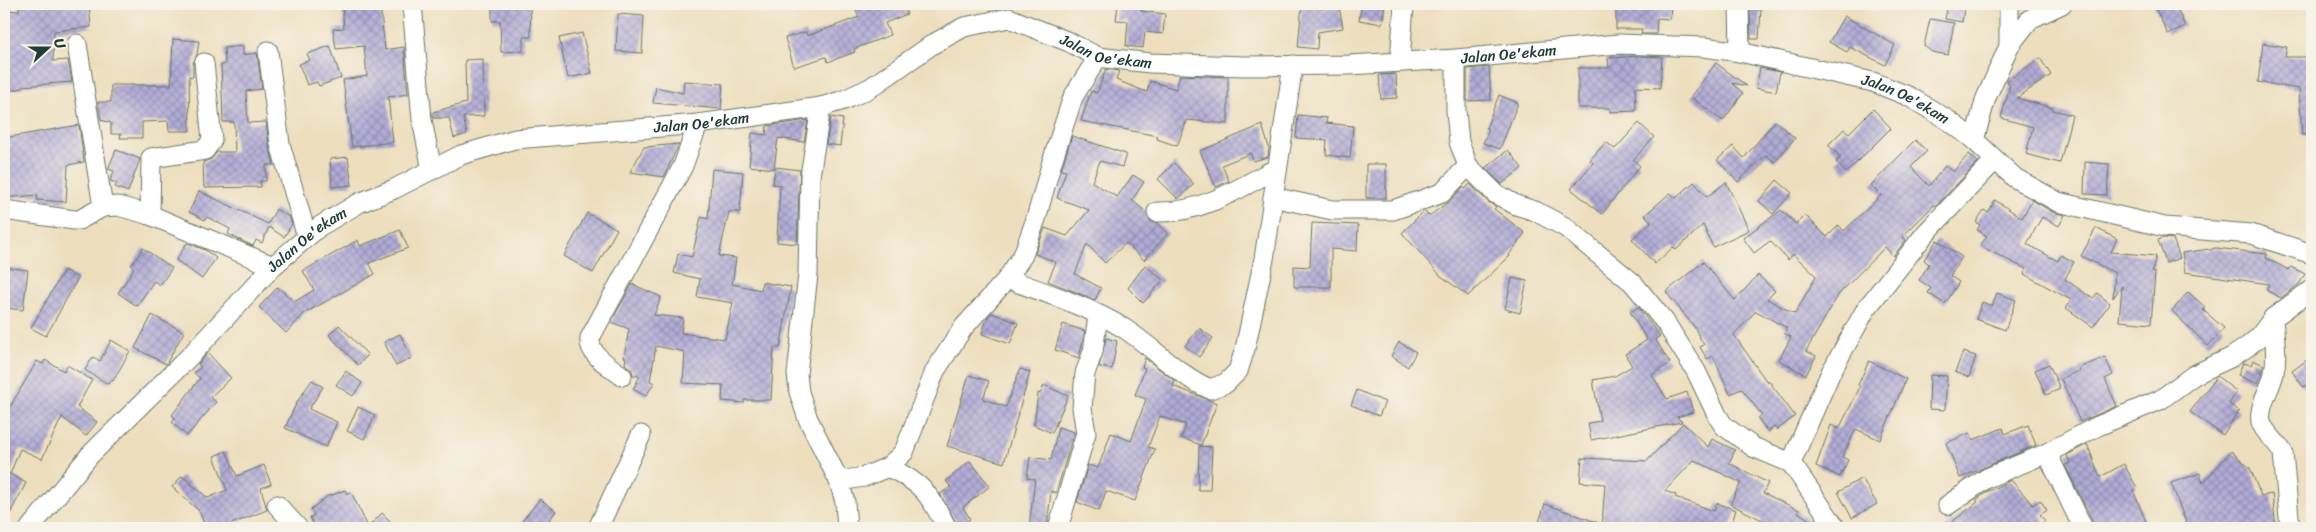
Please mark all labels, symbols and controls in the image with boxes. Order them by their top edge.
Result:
north arrow [22,22,72,72]
street label: Jalan Oe'ekam [1055,26,1154,76]
text: U [46,35,73,53]
street label: Jalan Oe'ekam [1459,37,1558,72]
street label: Jalan Oe'ekam [1858,67,1955,131]
street label: Jalan Oe'ekam [652,104,751,141]
street label: Jalan Oe'ekam [260,200,352,279]

